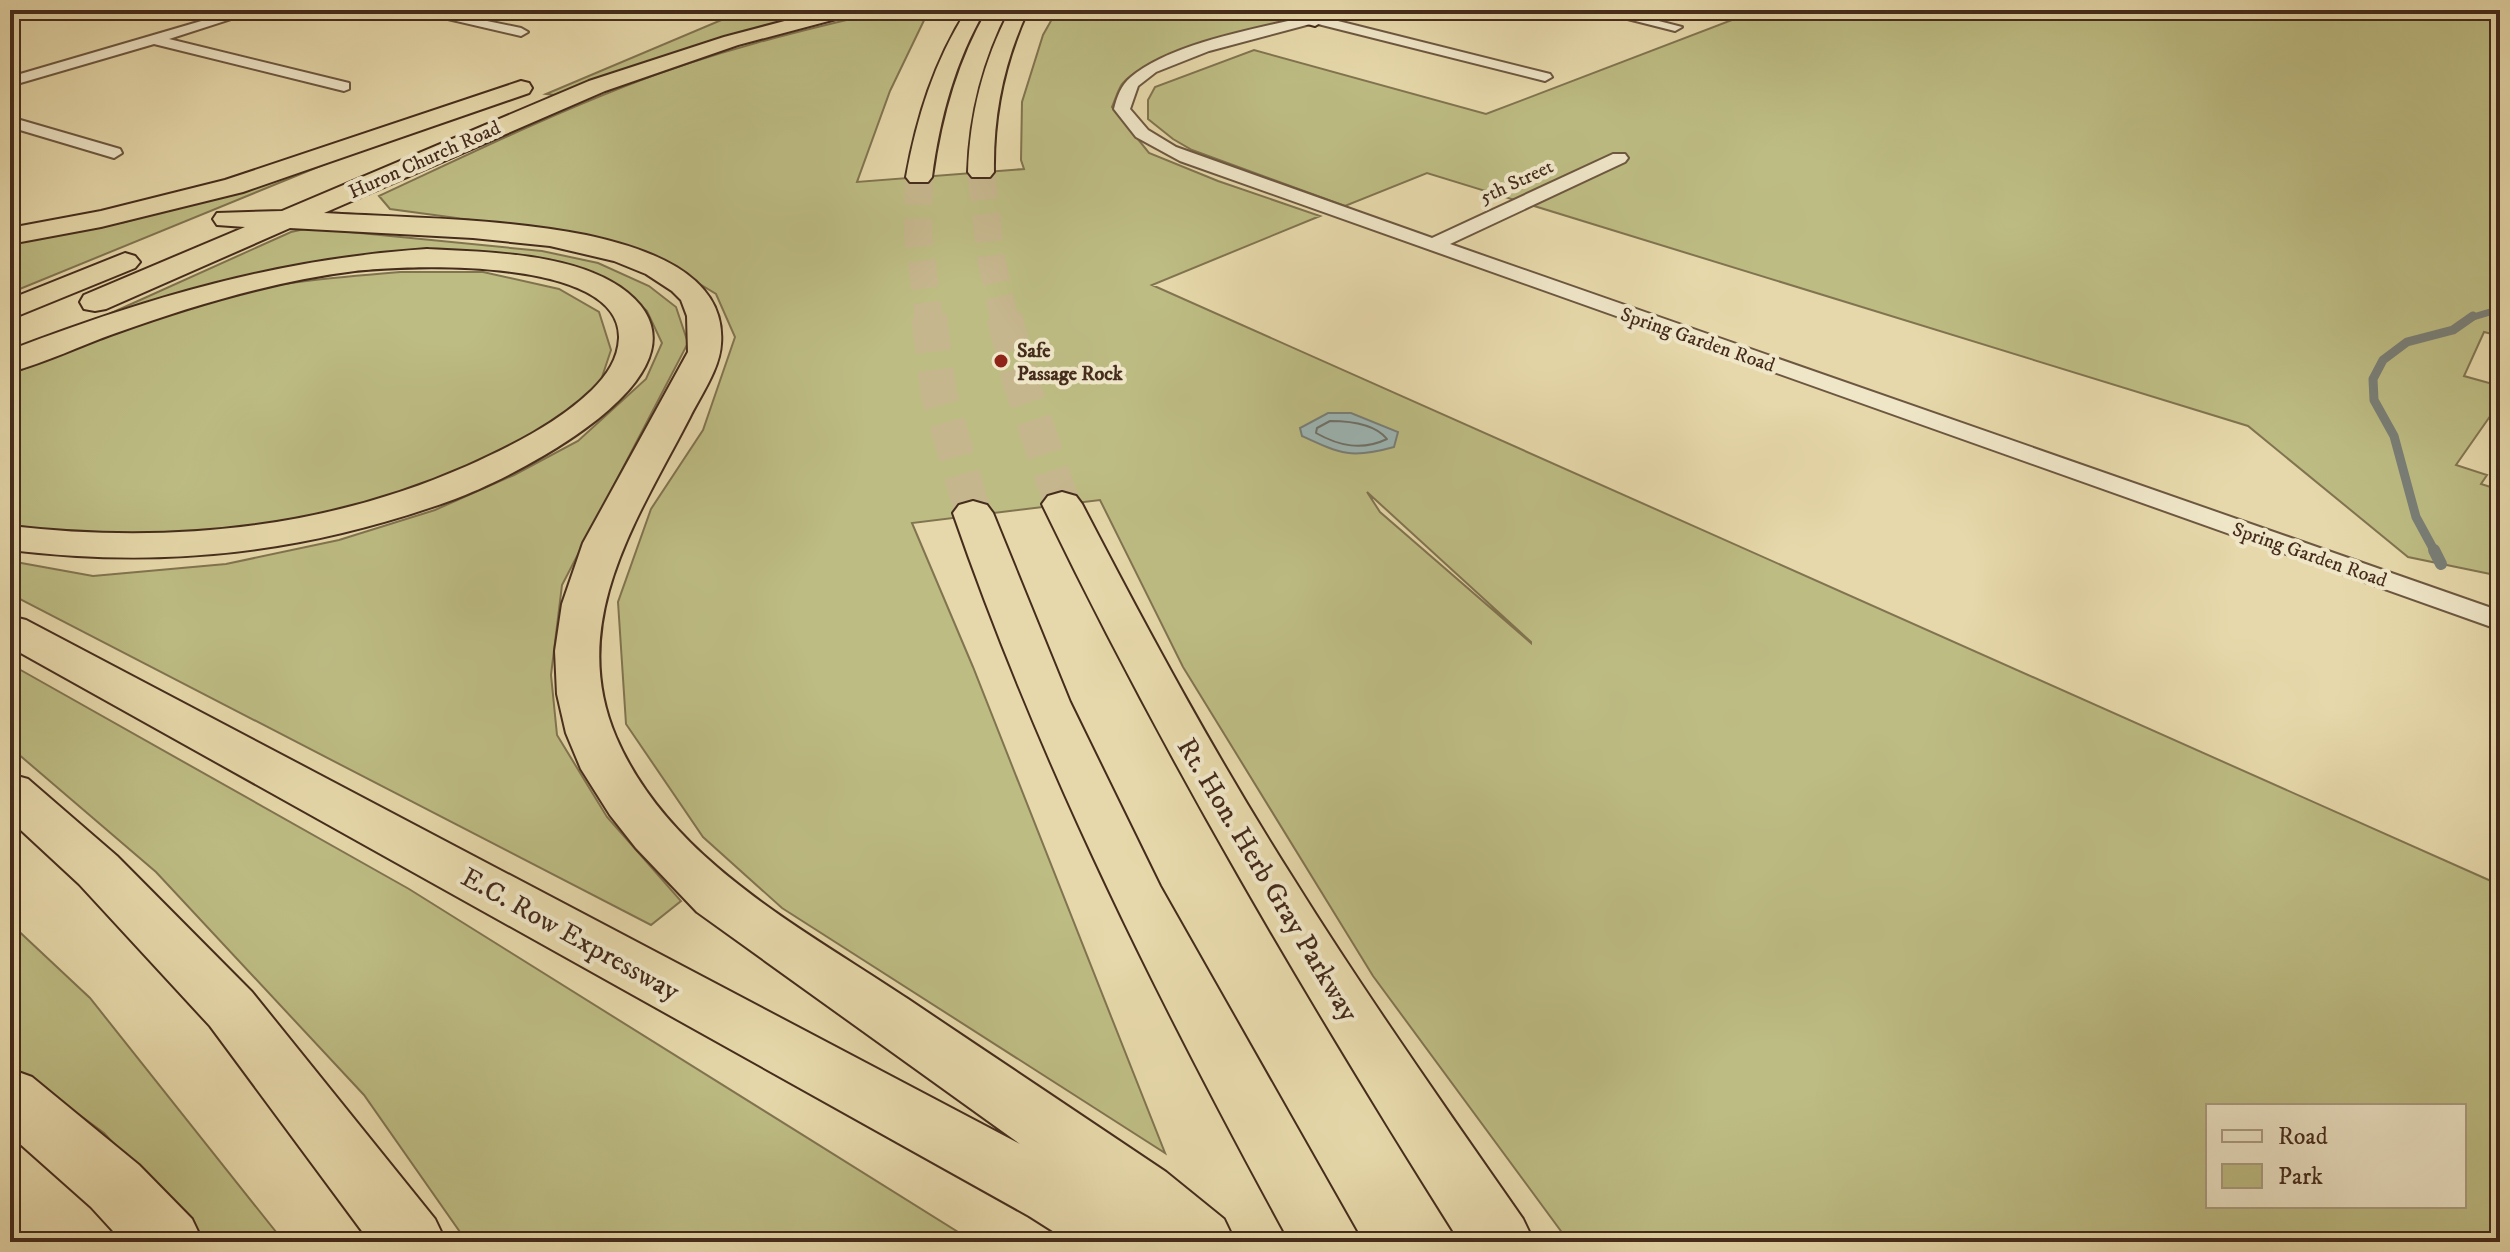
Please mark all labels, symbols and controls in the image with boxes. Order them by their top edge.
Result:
street label: Huron Church Road [345,116,504,205]
street label: 5th Street [1476,154,1557,210]
street label: Spring Garden Road [1617,302,1778,379]
place label: Safe Passage Rock [1017,339,1124,387]
marker: Safe Passage Rock [992,352,1010,370]
street label: Spring Garden Road [2229,517,2390,594]
street label: Rt. Hon. Herb Gray Parkway [1169,732,1367,1028]
street label: E.C. Row Expressway [455,860,686,1009]
legend [2206,1104,2466,1208]
text: Road [2278,1122,2328,1152]
text: Park [2278,1162,2323,1192]

